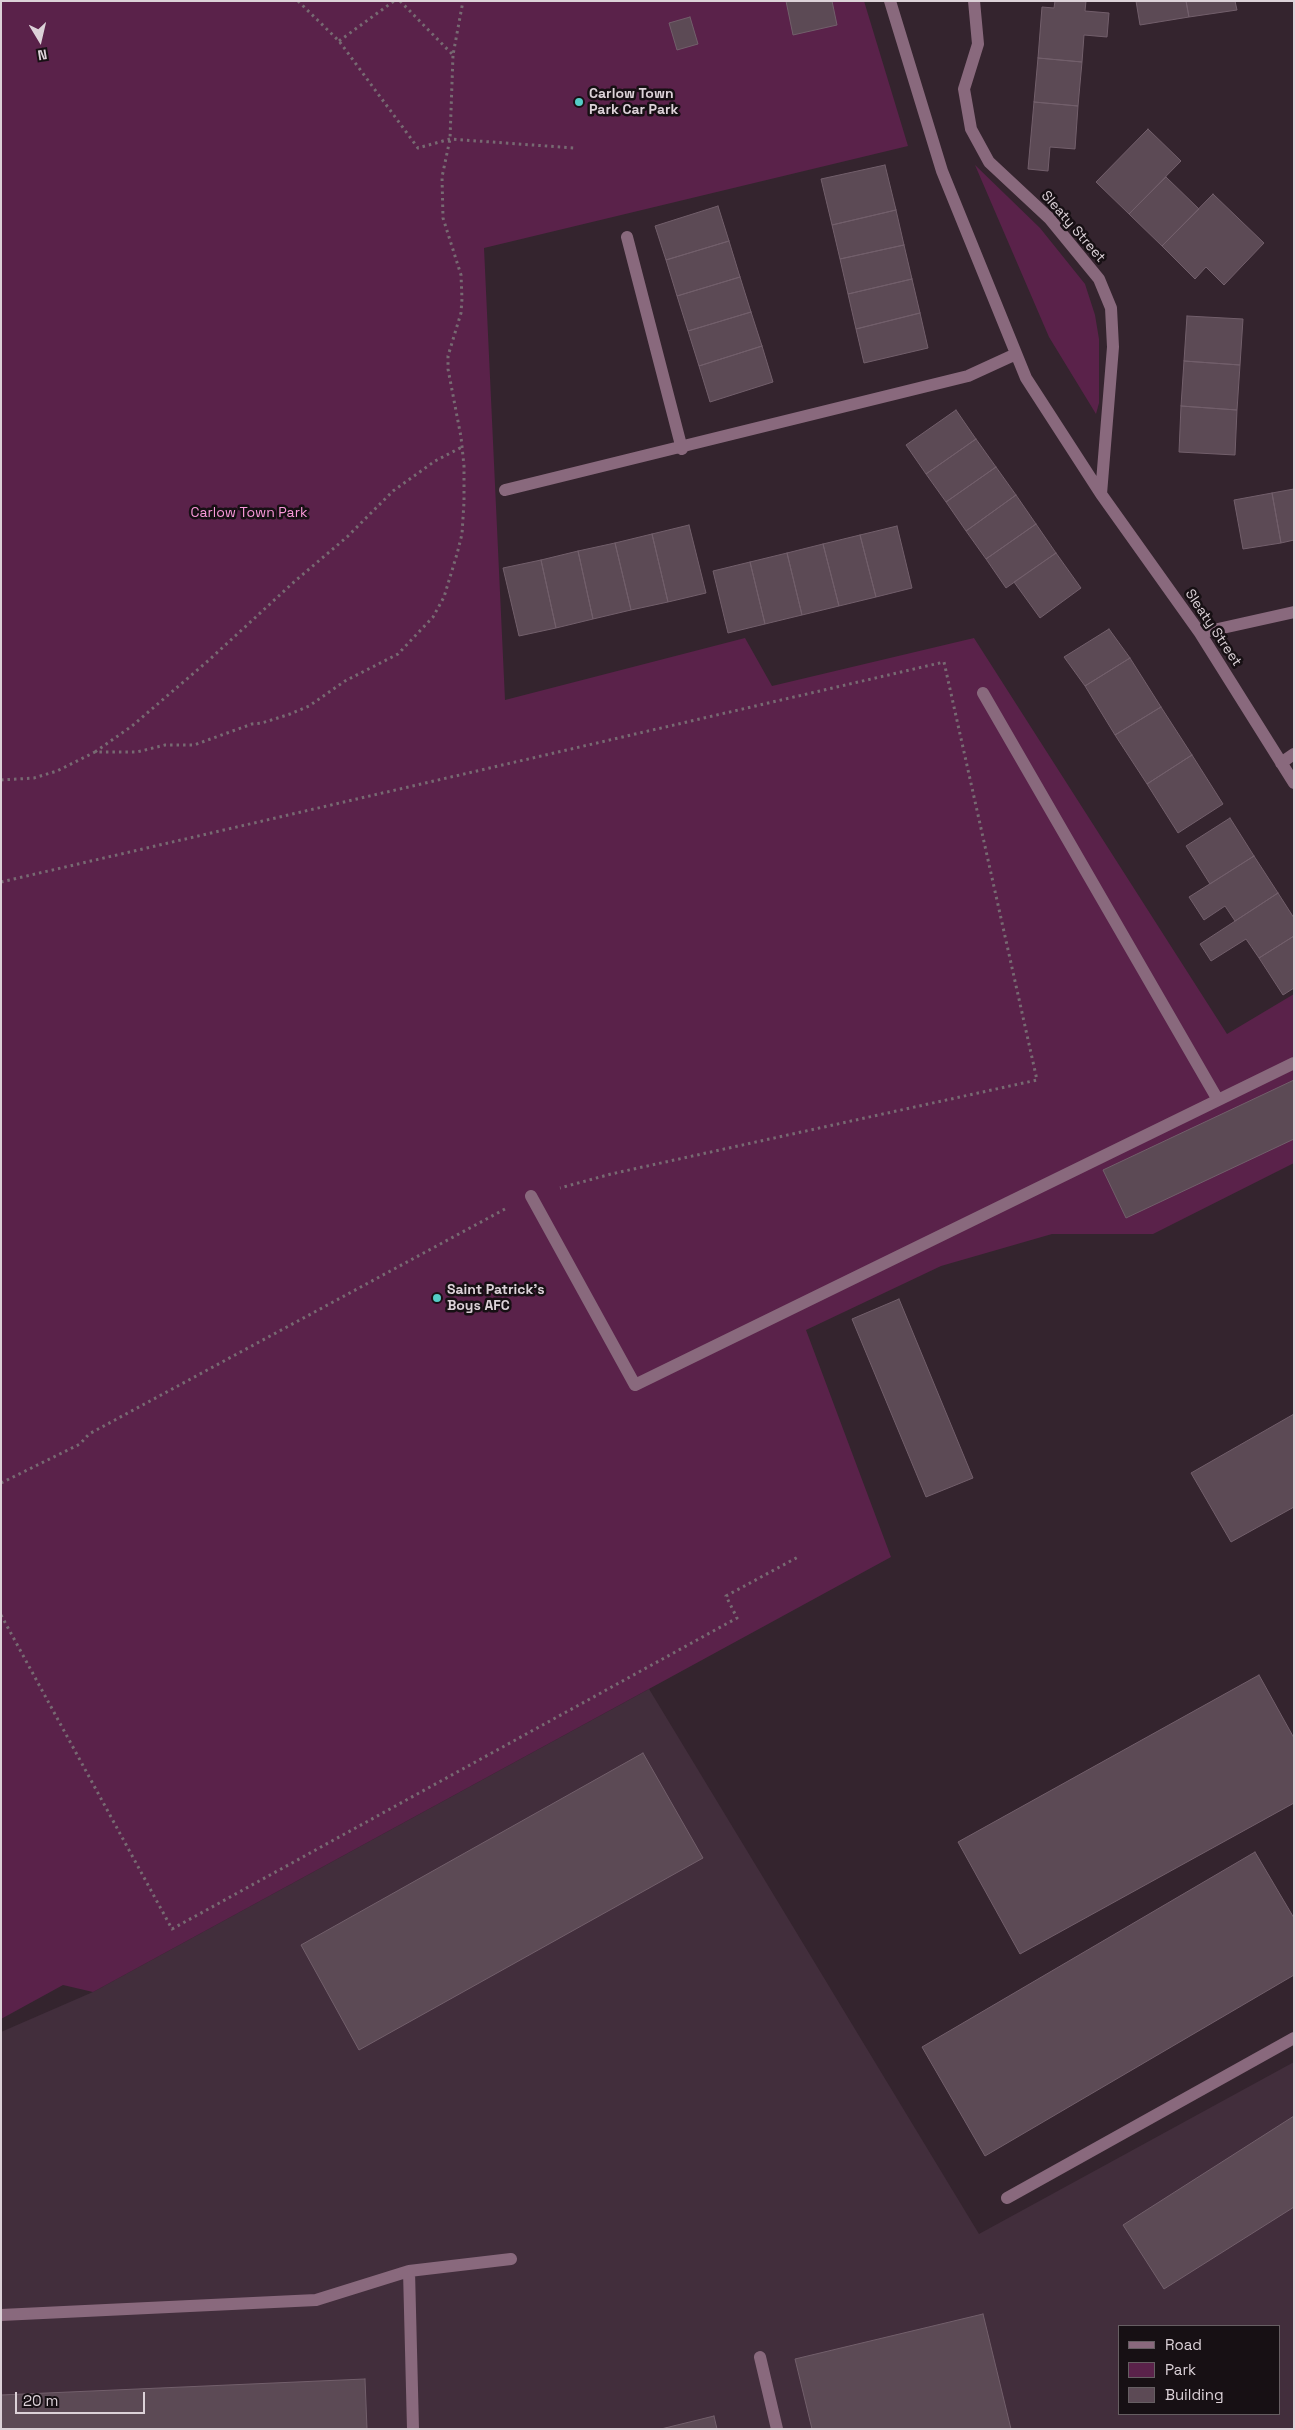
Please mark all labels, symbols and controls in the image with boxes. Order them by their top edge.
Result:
north arrow [15,15,65,65]
text: N [36,45,48,64]
place label: Carlow Town Park Car Park [589,86,678,118]
marker: Carlow Town Park Car Park [573,96,585,108]
street label: Sleaty Street [1037,188,1109,266]
park label: Carlow Town Park [191,505,307,521]
street label: Sleaty Street [1181,586,1245,670]
place label: Saint Patrick's Boys AFC [447,1282,545,1314]
marker: Saint Patrick's Boys AFC [431,1292,443,1304]
legend [1118,2325,1280,2415]
text: Road [1165,2335,1202,2354]
text: Park [1165,2360,1196,2379]
scale bar [18,2382,148,2414]
text: Building [1165,2385,1224,2404]
text: 20 m [23,2391,58,2410]

